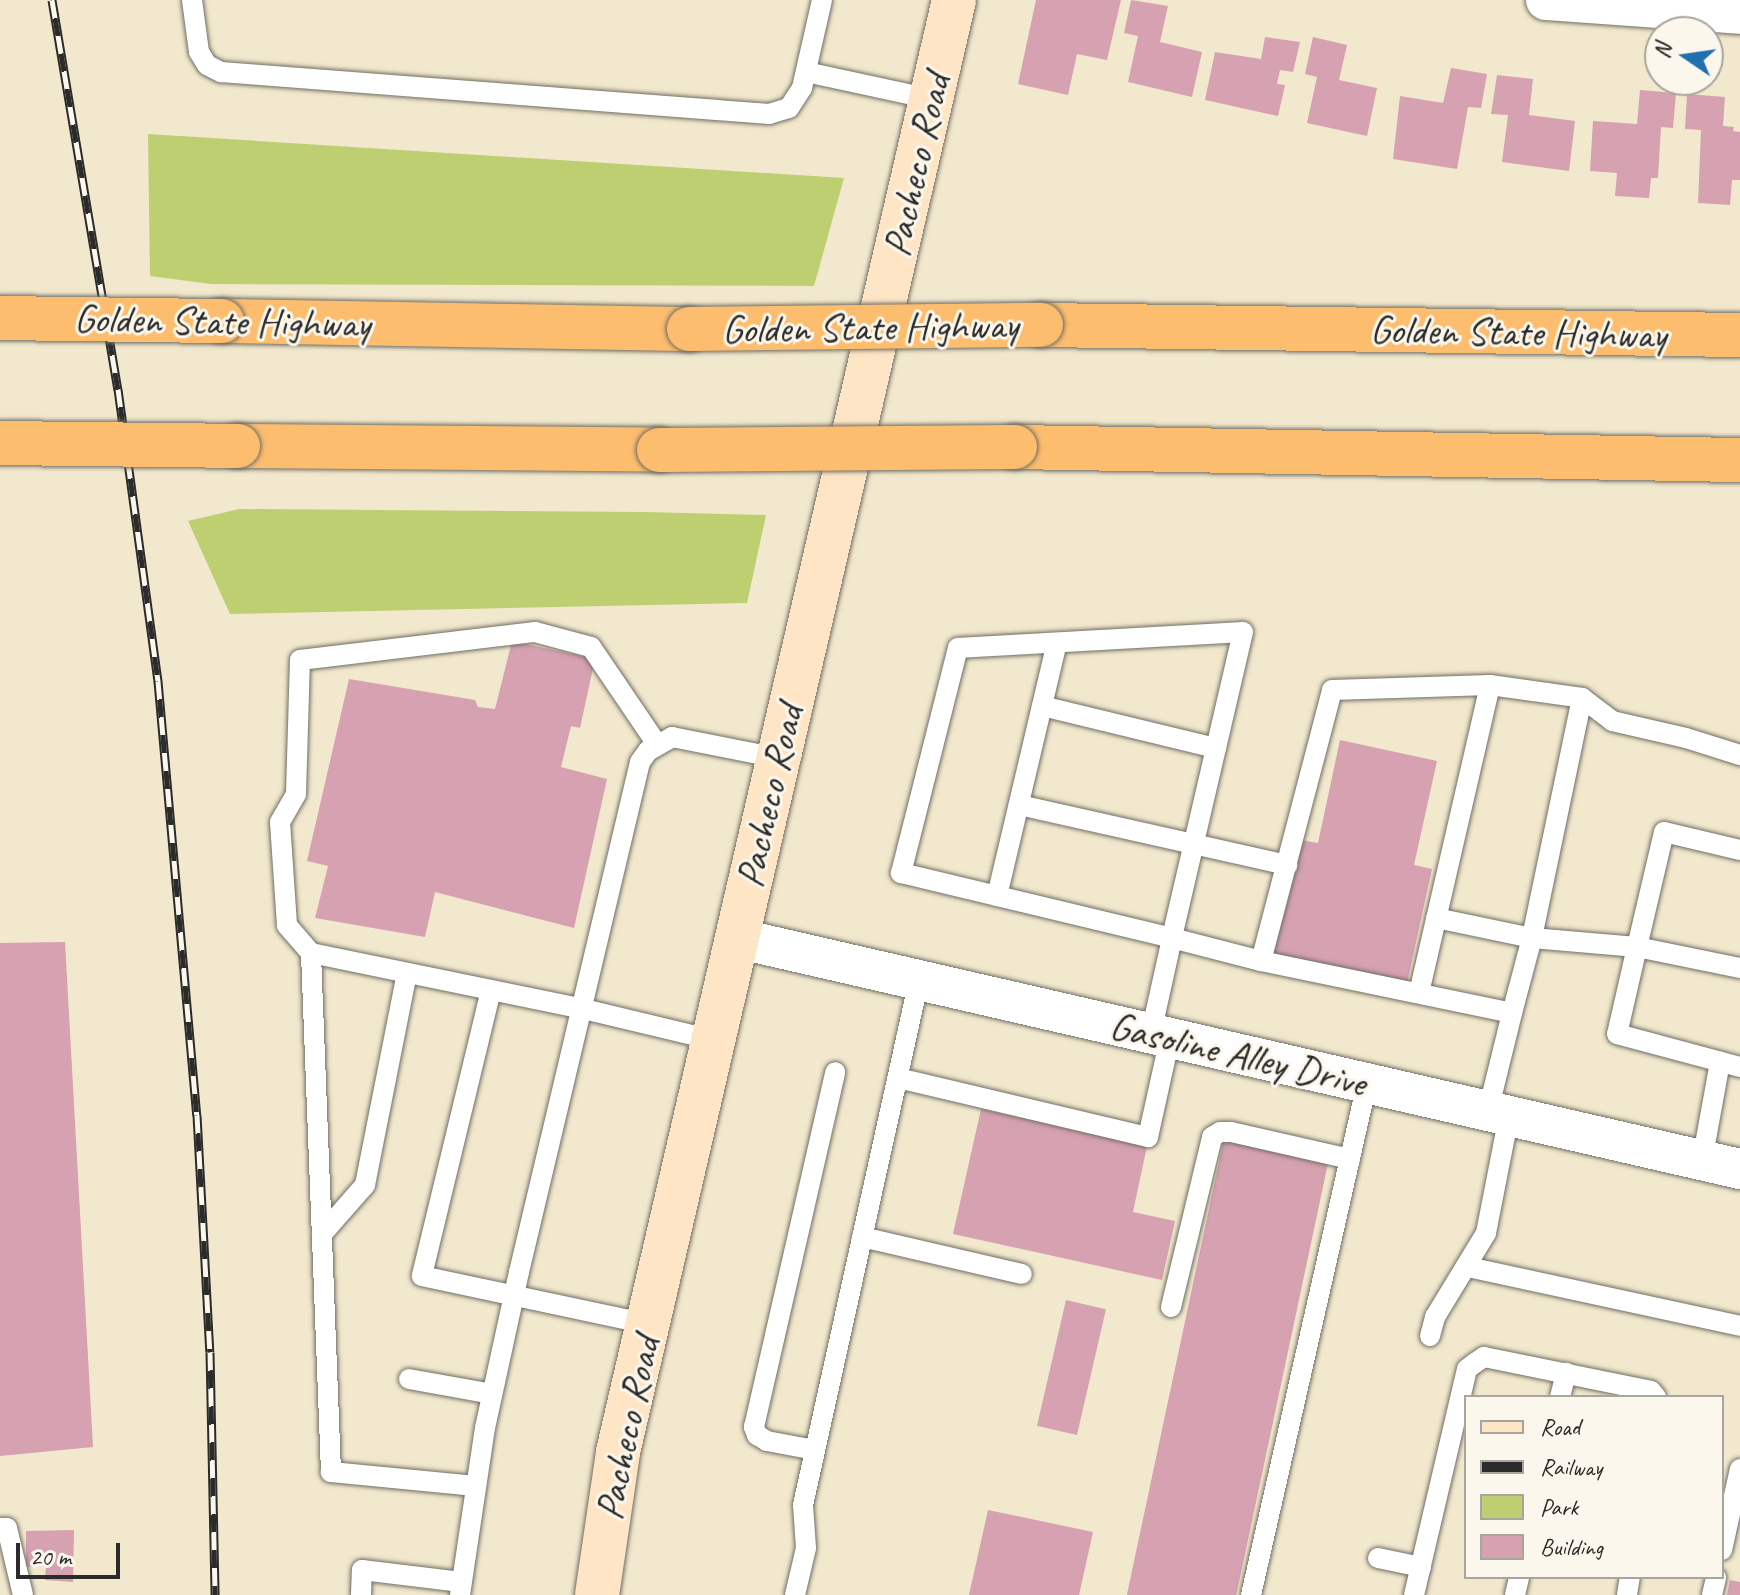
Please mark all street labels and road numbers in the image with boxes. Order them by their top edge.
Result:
street label: Pacheco Road [872,69,960,261]
street label: Golden State Highway [73,294,371,348]
street label: Golden State Highway [721,300,1019,354]
street label: Golden State Highway [1369,305,1667,359]
street label: Pacheco Road [725,700,813,892]
street label: Gasoline Alley Drive [1105,1001,1371,1107]
street label: Pacheco Road [584,1332,670,1524]

